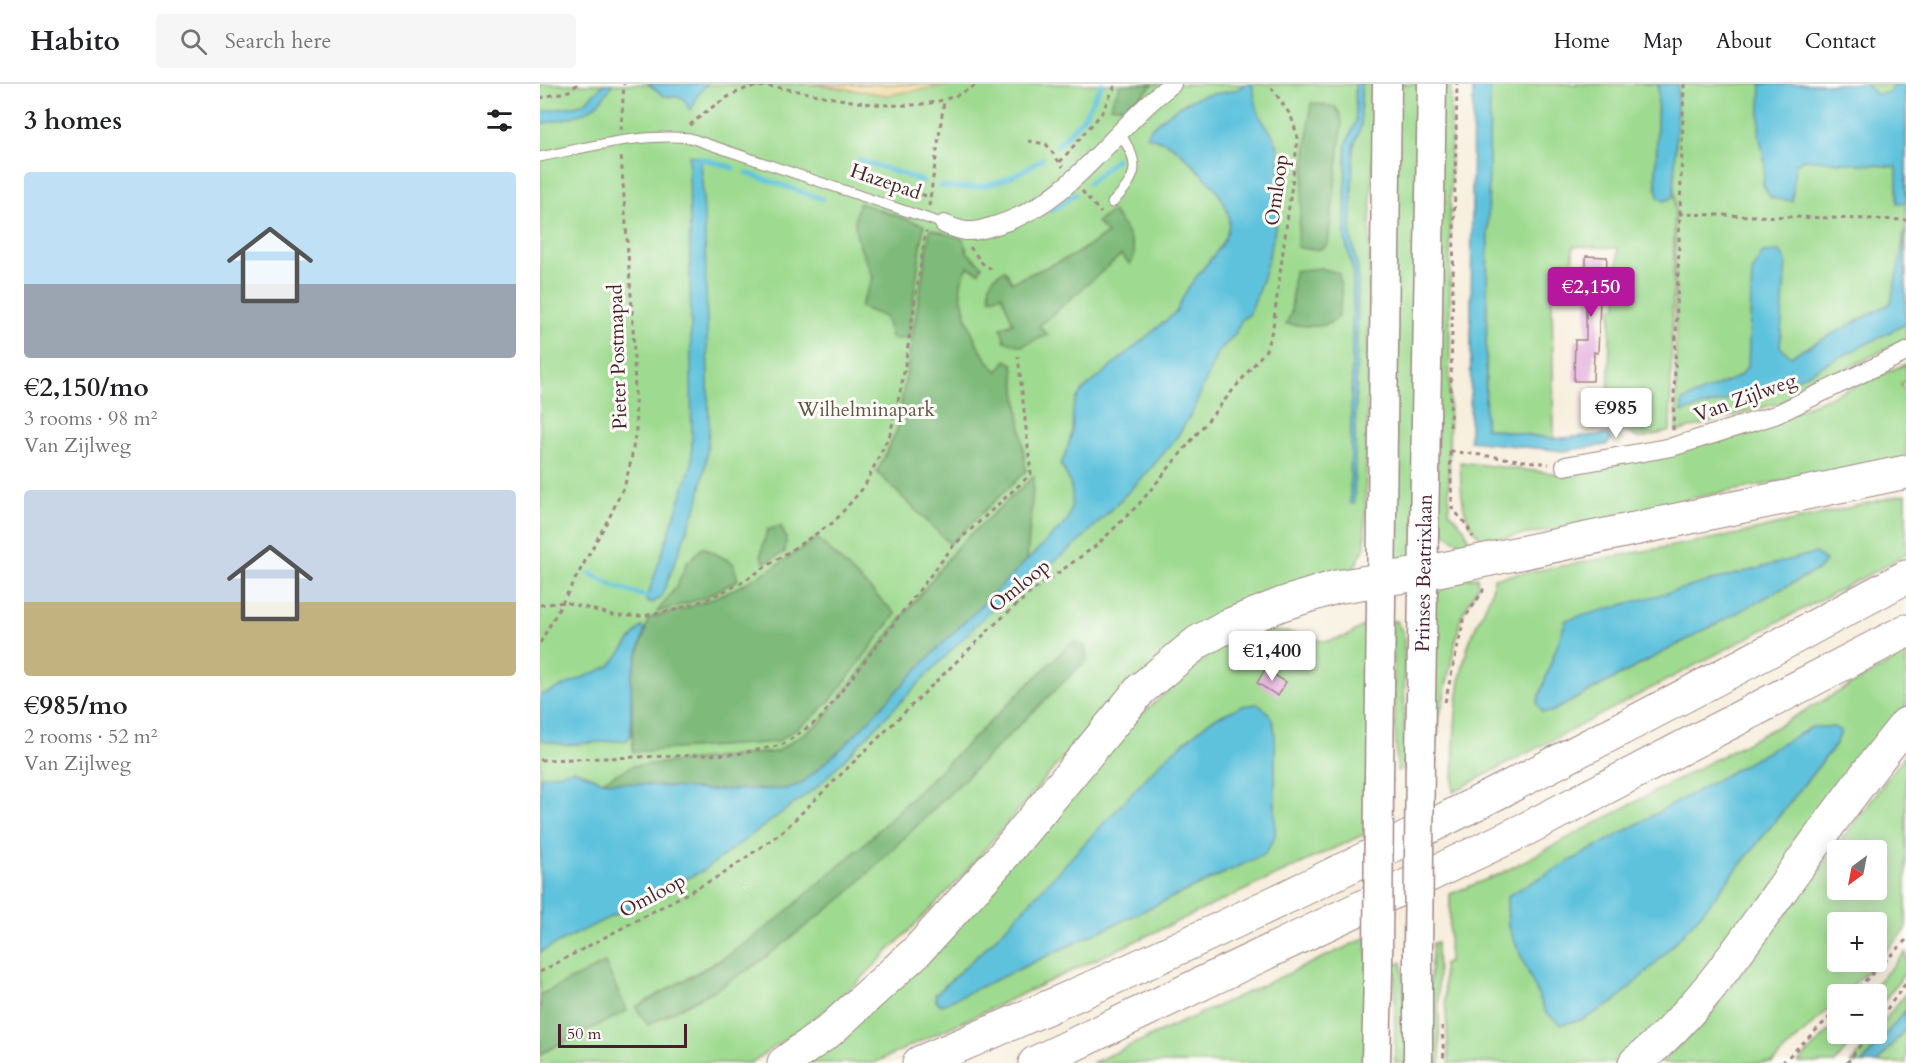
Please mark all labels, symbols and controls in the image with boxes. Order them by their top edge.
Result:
search box [156,14,576,68]
text: Habito [30,22,120,60]
icon: search [177,25,210,58]
text: Search here [225,26,331,56]
text: Home [1554,27,1610,56]
text: Map [1643,27,1683,56]
text: About [1716,27,1772,56]
text: Contact [1805,27,1876,56]
text: 3 homes [24,103,122,138]
icon: filters [483,104,516,137]
street label: Omloop [1258,153,1295,227]
street label: Hazepad [847,157,925,206]
icon: home [216,211,324,319]
pin: €2,150 [1542,267,1640,318]
text: €2,150 [1562,273,1620,300]
street label: Pieter Postmapad [601,283,634,430]
street label: Van Zijlweg [1690,366,1801,428]
text: €2,150/mo [24,370,149,405]
pin: €985 [1580,388,1652,439]
text: €985 [1595,394,1637,421]
park label: Wilhelminapark [796,396,935,423]
text: 3 rooms · 98 m² [24,405,157,432]
text: Van Zijlweg [24,432,131,459]
street label: Prinses Beatrixlaan [1409,493,1439,652]
icon: home [216,529,324,637]
street label: Omloop [983,552,1056,618]
pin: €1,400 [1223,631,1321,682]
text: €1,400 [1243,637,1301,664]
text: €985/mo [24,688,128,723]
text: 2 rooms · 52 m² [24,723,157,750]
text: Van Zijlweg [24,750,131,777]
north arrow [1827,840,1887,900]
map controls [1827,840,1887,1044]
street label: Omloop [614,867,690,924]
button: + [1827,912,1887,972]
button: − [1827,984,1887,1044]
scale bar [558,1021,687,1048]
text: 50 m [567,1023,601,1045]

